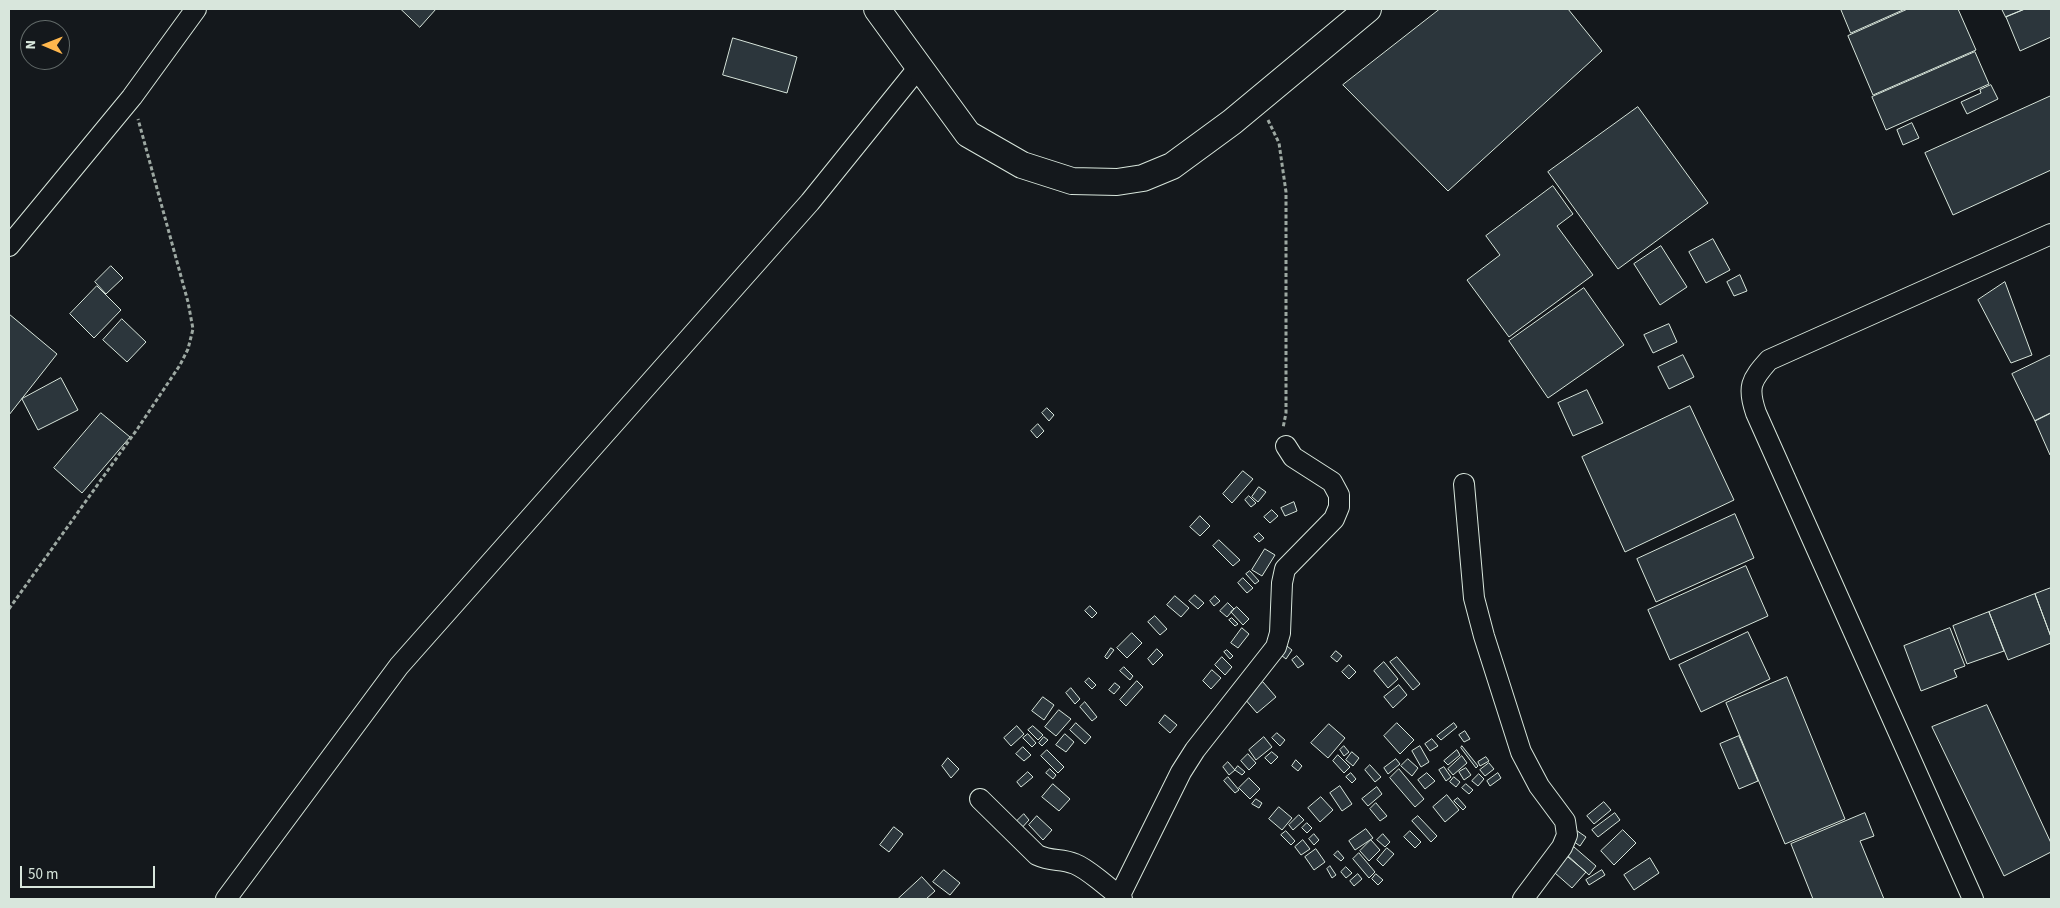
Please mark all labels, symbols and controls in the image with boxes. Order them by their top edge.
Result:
north arrow [20,20,70,70]
text: N [21,40,41,50]
scale bar [22,856,158,888]
text: 50 m [28,864,58,885]

